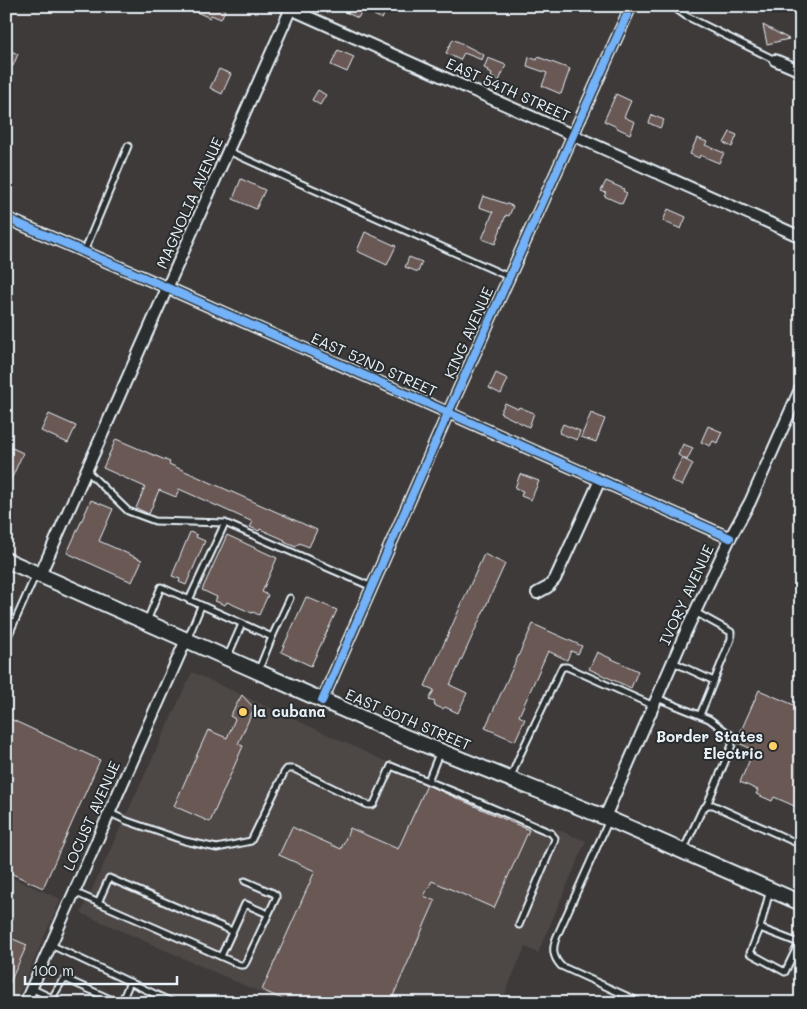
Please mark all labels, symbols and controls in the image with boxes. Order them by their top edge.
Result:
street label: EAST 54TH STREET [443,53,574,125]
street label: MAGNOLIA AVENUE [151,133,227,272]
street label: KING AVENUE [439,283,497,382]
street label: EAST 52ND STREET [308,327,441,401]
street label: IVORY AVENUE [654,541,718,648]
street label: EAST 50TH STREET [343,684,474,755]
place label: la cubana [253,701,326,721]
marker: la cubana [237,706,249,718]
place label: Border States Electric [656,726,763,763]
marker: Border States Electric [767,740,779,752]
street label: LOCUST AVENUE [58,757,124,874]
scale bar [25,954,178,986]
text: 100 m [32,960,74,980]

